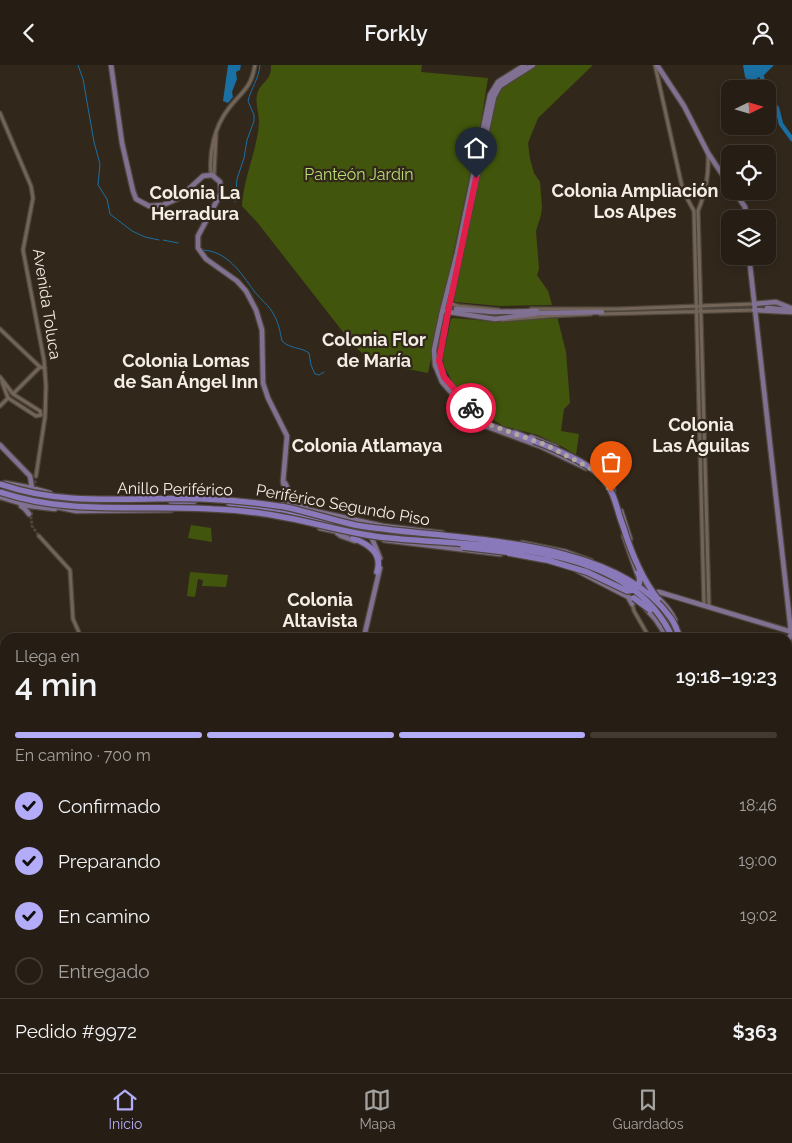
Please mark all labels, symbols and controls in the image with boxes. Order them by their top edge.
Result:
icon: back [15,19,43,47]
icon: person [749,19,777,47]
text: Forkly [364,20,428,46]
north arrow [721,80,776,135]
map controls [721,80,776,265]
pin [455,127,497,178]
icon: home [462,134,490,162]
button: locate [721,145,776,200]
park label: Panteón Jardín [304,165,414,184]
district label: Colonia Ampliación Los Alpes [552,180,718,222]
district label: Colonia La Herradura [150,182,240,224]
button: layers [721,210,776,265]
street label: Avenida Toluca [29,247,65,361]
district label: Colonia Flor de María [322,329,426,371]
district label: Colonia Lomas de San Ángel Inn [114,350,258,392]
courier [446,383,496,433]
icon: bike [457,394,485,422]
district label: Colonia Las Águilas [652,414,750,456]
district label: Colonia Atlamaya [292,435,442,456]
pin [590,441,632,492]
icon: bag [597,448,625,476]
street label: Anillo Periférico [117,478,233,500]
street label: Periférico Segundo Piso [255,480,431,530]
district label: Colonia Altavista [282,589,358,631]
text: Llega en [15,647,79,666]
text: 19:18–19:23 [676,665,777,687]
text: 4 min [15,666,97,703]
text: En camino · 700 m [15,746,151,765]
icon: check [15,792,43,820]
text: Confirmado [58,795,161,817]
text: 18:46 [739,796,777,815]
icon: check [15,847,43,875]
text: Preparando [58,850,161,872]
text: 19:00 [738,851,777,870]
icon: check [15,902,43,930]
text: En camino [58,905,150,927]
text: 19:02 [740,906,777,925]
text: Entregado [58,960,150,982]
text: Pedido #9972 [15,1020,137,1042]
text: $363 [732,1020,777,1042]
tab: Inicio [109,1086,142,1132]
tab: Mapa [359,1086,396,1132]
tab: Guardados [613,1086,683,1132]

